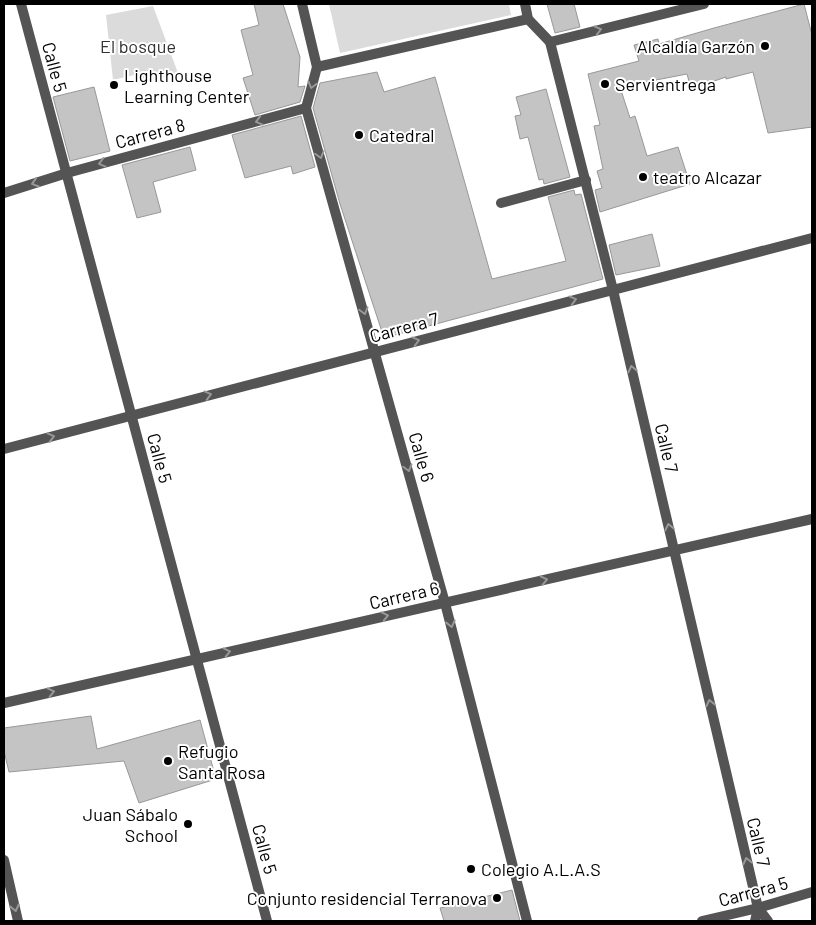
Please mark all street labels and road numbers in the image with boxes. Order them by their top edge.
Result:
street label: Calle 5 [38,40,72,94]
street label: Carrera 8 [113,113,187,153]
street label: Carrera 7 [367,307,441,347]
street label: Calle 7 [651,421,683,475]
street label: Calle 6 [404,430,440,484]
street label: Calle 5 [143,431,177,485]
street label: Carrera 6 [367,576,441,614]
street label: Calle 7 [743,815,775,869]
street label: Calle 5 [248,822,282,876]
street label: Carrera 5 [716,871,790,911]

